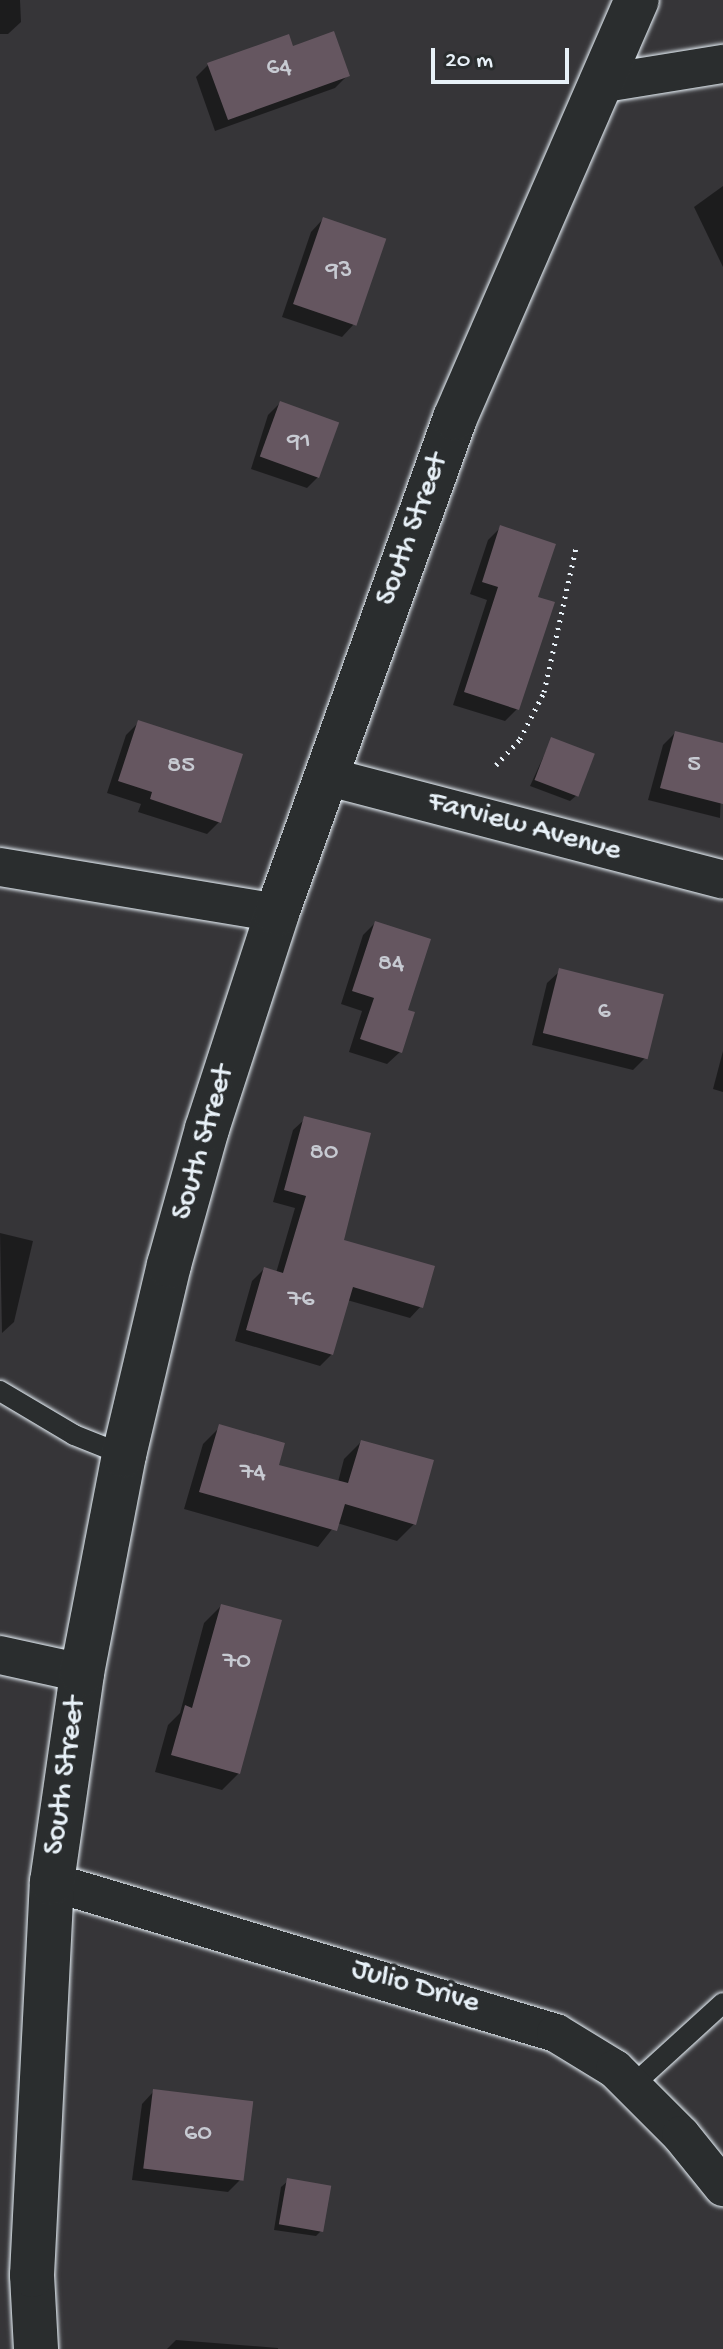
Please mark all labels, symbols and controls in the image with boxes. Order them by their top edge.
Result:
scale bar [435,32,573,82]
text: 20 m [445,47,493,76]
house number: 64 [266,53,292,85]
house number: 93 [326,256,352,288]
house number: 91 [287,427,311,459]
street label: South Street [370,449,458,611]
house number: 5 [687,750,701,782]
house number: 85 [167,751,195,783]
street label: Farview Avenue [424,785,624,871]
house number: 84 [378,949,404,981]
house number: 6 [597,997,611,1029]
street label: South Street [166,1062,244,1224]
house number: 80 [309,1138,339,1170]
house number: 76 [288,1285,314,1317]
house number: 74 [240,1458,266,1490]
house number: 70 [223,1647,251,1679]
street label: South Street [38,1695,96,1857]
street label: Julio Drive [347,1953,483,2023]
house number: 60 [184,2119,212,2151]

